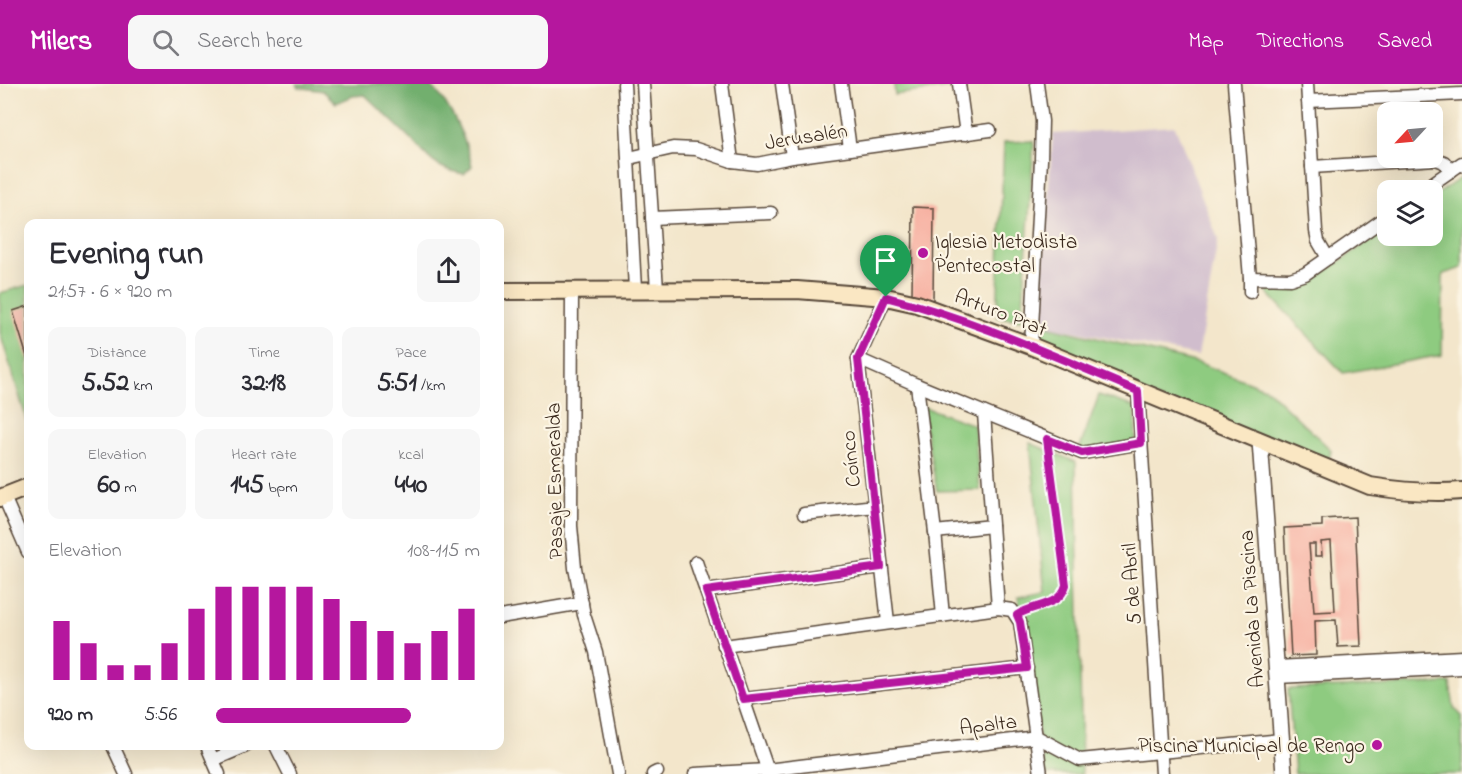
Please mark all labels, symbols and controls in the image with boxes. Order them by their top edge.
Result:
search box [128,15,548,69]
text: Milers [30,22,92,63]
icon: search [149,26,182,59]
text: Search here [197,26,303,58]
text: Map [1188,27,1224,57]
text: Directions [1257,27,1344,57]
text: Saved [1377,27,1432,57]
north arrow [1377,102,1443,168]
map controls [1377,102,1443,246]
street label: Jerusalén [763,117,850,159]
button: layers [1377,180,1443,246]
place label: Iglesia Metodista Pentecostal [935,228,1077,282]
text: Evening run [48,231,203,279]
pin [860,235,911,297]
button: share [417,239,480,302]
icon: arrive [869,244,902,277]
marker: Iglesia Metodista Pentecostal [916,246,930,260]
text: 21:57 · 6 × 920 m [48,278,172,307]
street label: Arturo Prat [950,282,1051,345]
text: Distance [88,341,146,365]
text: Time [248,341,280,365]
text: Pace [395,341,427,365]
text: 5.52 [81,365,129,403]
text: 32:18 [242,365,286,403]
text: 5:51 [377,365,417,403]
text: km [129,374,153,398]
text: /km [417,374,445,398]
street label: Pasaje Esmeralda [540,402,572,560]
street label: Coínco [834,429,870,489]
text: Elevation [88,443,146,467]
text: Heart rate [231,443,297,467]
text: kcal [398,443,424,467]
text: 60 [97,467,120,505]
text: 145 [230,467,264,505]
text: 440 [395,467,427,505]
text: m [120,476,137,500]
text: bpm [264,476,298,500]
street label: Avenida La Piscina [1233,529,1273,689]
text: Elevation [48,537,122,566]
text: 108–115 m [407,537,480,566]
street label: 5 de Abril [1115,542,1151,626]
text: 920 m [48,701,93,730]
text: 5:56 [144,701,177,730]
street label: Apalta [958,708,1019,744]
place label: Piscina Municipal de Rengo [1138,732,1365,764]
marker: Piscina Municipal de Rengo [1370,738,1384,752]

